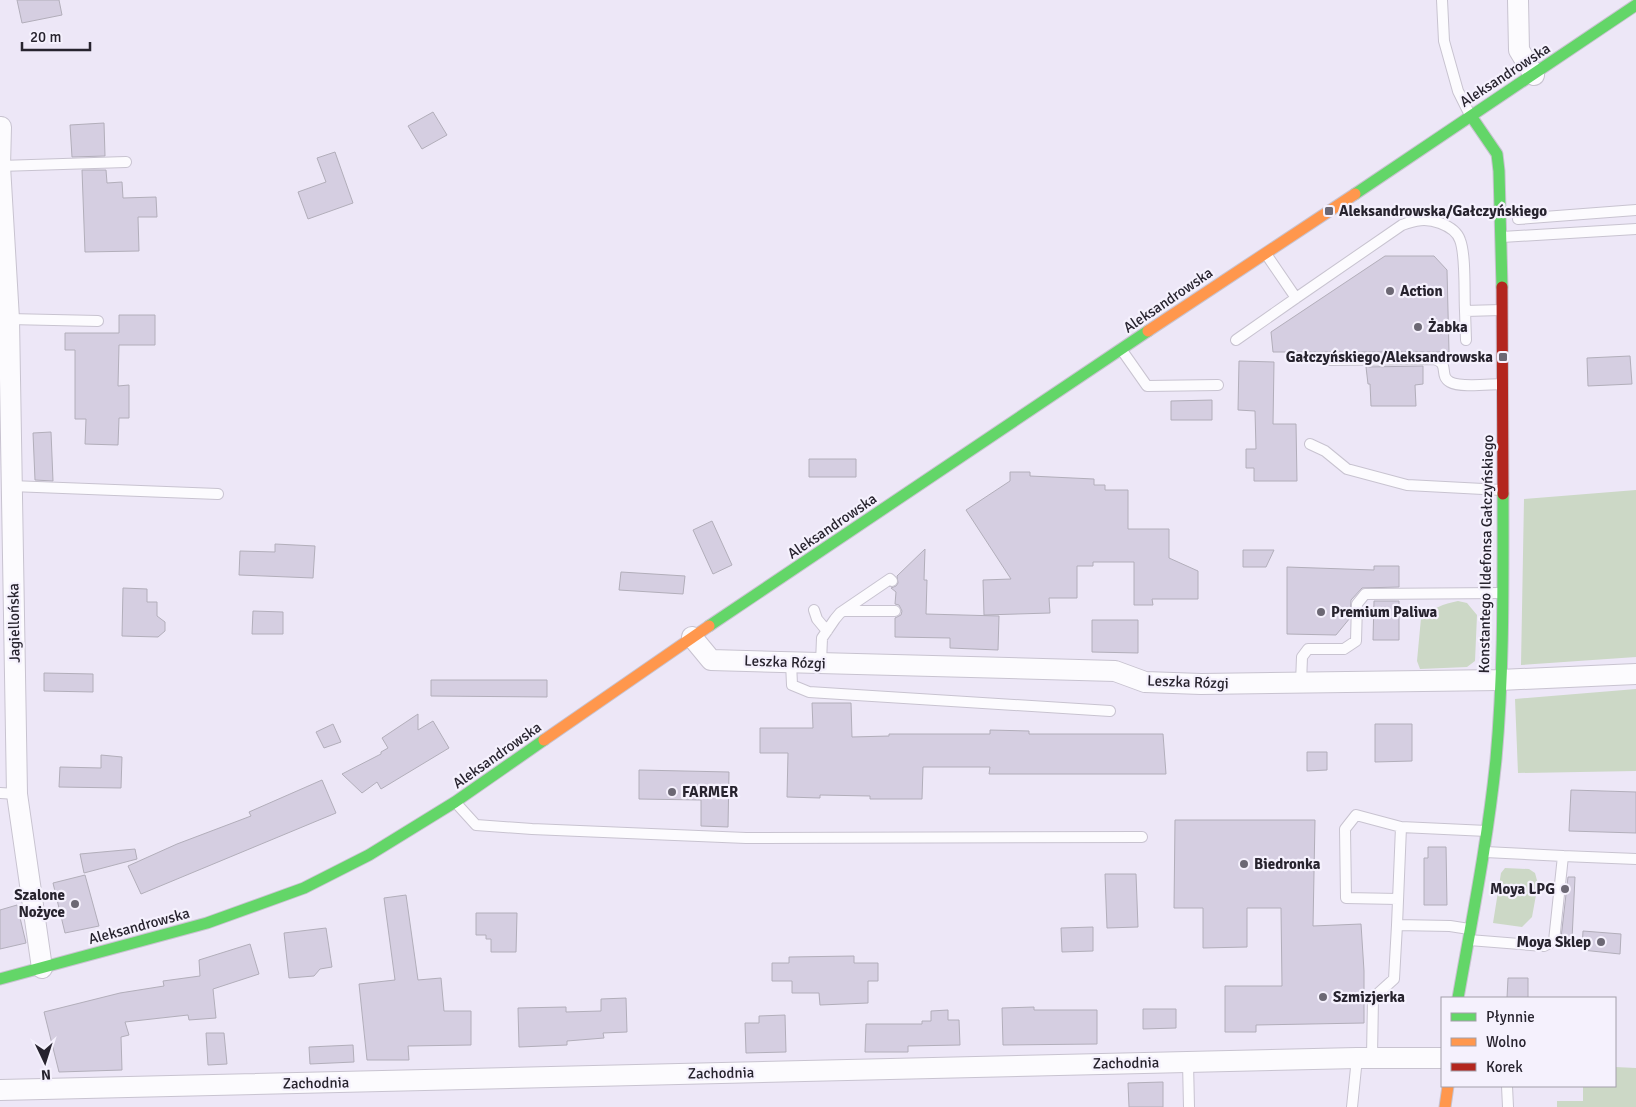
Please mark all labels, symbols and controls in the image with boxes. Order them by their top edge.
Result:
scale bar [22,20,90,52]
text: 20 m [30,28,61,46]
street label: Aleksandrowska [1456,39,1554,111]
place label: Aleksandrowska/Gałczyńskiego [1339,202,1547,220]
marker: Aleksandrowska/Gałczyńskiego [1323,205,1335,217]
street label: Aleksandrowska [1120,263,1216,337]
place label: Action [1400,282,1443,300]
marker: Action [1384,285,1396,297]
place label: Żabka [1428,318,1468,336]
marker: Żabka [1412,321,1424,333]
place label: Gałczyńskiego/Aleksandrowska [1286,348,1493,366]
marker: Gałczyńskiego/Aleksandrowska [1497,351,1509,363]
street label: Konstantego Ildefonsa Gałczyńskiego [1475,434,1497,674]
street label: Aleksandrowska [784,489,880,563]
street label: Jagiellońska [4,583,24,663]
place label: Premium Paliwa [1331,603,1437,621]
marker: Premium Paliwa [1315,606,1327,618]
street label: Leszka Rózgi [744,652,826,672]
street label: Leszka Rózgi [1147,672,1229,692]
street label: Aleksandrowska [449,718,545,792]
place label: FARMER [682,783,738,801]
marker: FARMER [666,786,678,798]
place label: Biedronka [1254,855,1321,873]
marker: Biedronka [1238,858,1250,870]
place label: Moya LPG [1490,880,1555,898]
marker: Moya LPG [1559,883,1571,895]
place label: Szalone Nożyce [14,886,65,921]
marker: Szalone Nożyce [69,898,81,910]
street label: Aleksandrowska [86,904,192,948]
place label: Moya Sklep [1516,933,1591,951]
marker: Moya Sklep [1595,936,1607,948]
place label: Szmizjerka [1333,988,1405,1006]
marker: Szmizjerka [1317,991,1329,1003]
legend [1441,997,1616,1087]
text: Płynnie [1486,1008,1535,1026]
text: Wolno [1486,1033,1527,1051]
north arrow [20,1037,70,1087]
street label: Zachodnia [1093,1053,1159,1073]
text: Korek [1486,1058,1523,1076]
street label: Zachodnia [688,1063,754,1083]
text: N [40,1066,51,1083]
street label: Zachodnia [283,1073,349,1093]

